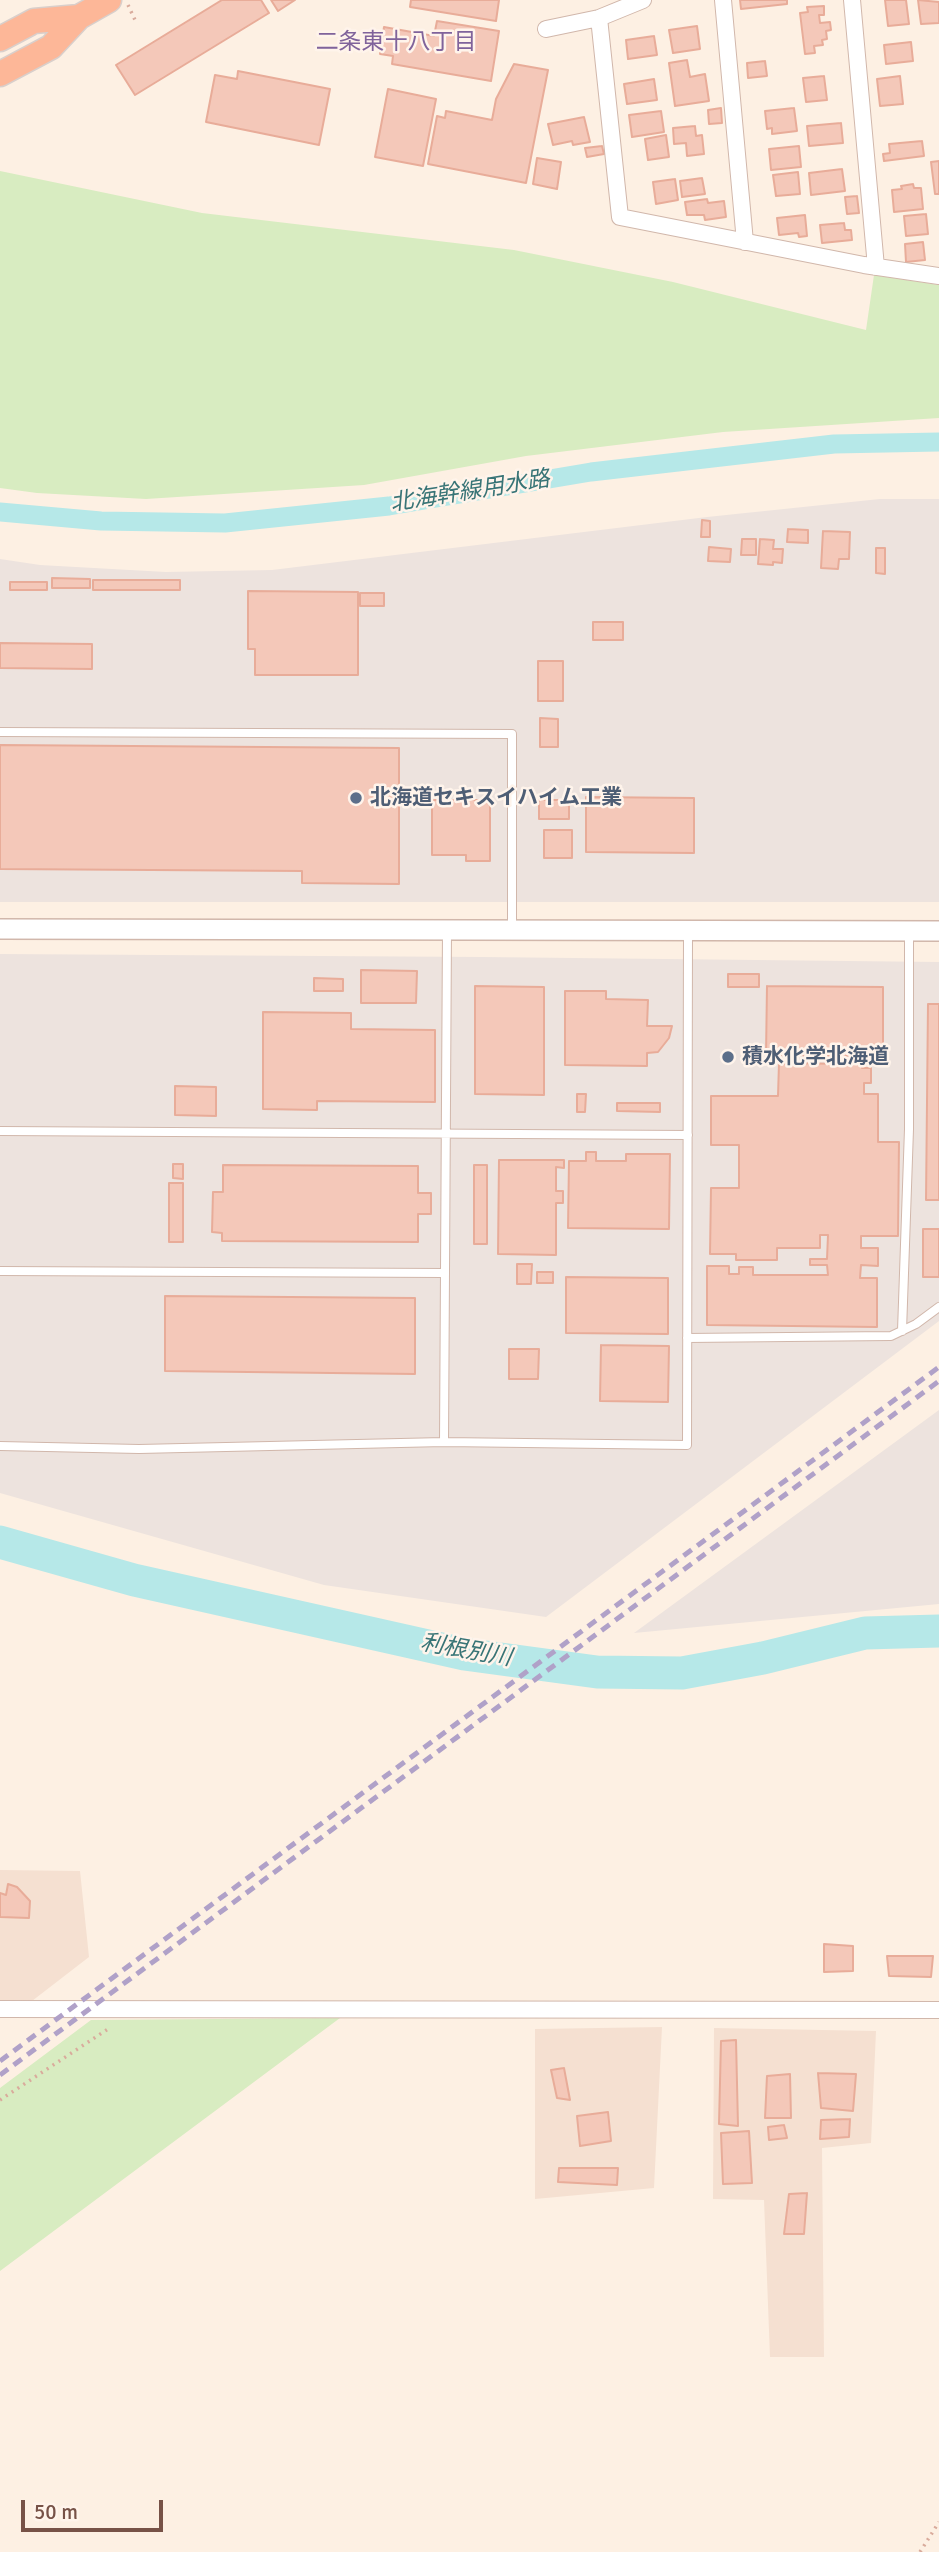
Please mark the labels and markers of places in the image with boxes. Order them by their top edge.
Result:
place label: 北海道セキスイハイム工業 [370,785,622,811]
marker: 北海道セキスイハイム工業 [348,790,364,806]
place label: 積水化学北海道 [742,1044,889,1070]
marker: 積水化学北海道 [720,1049,736,1065]

